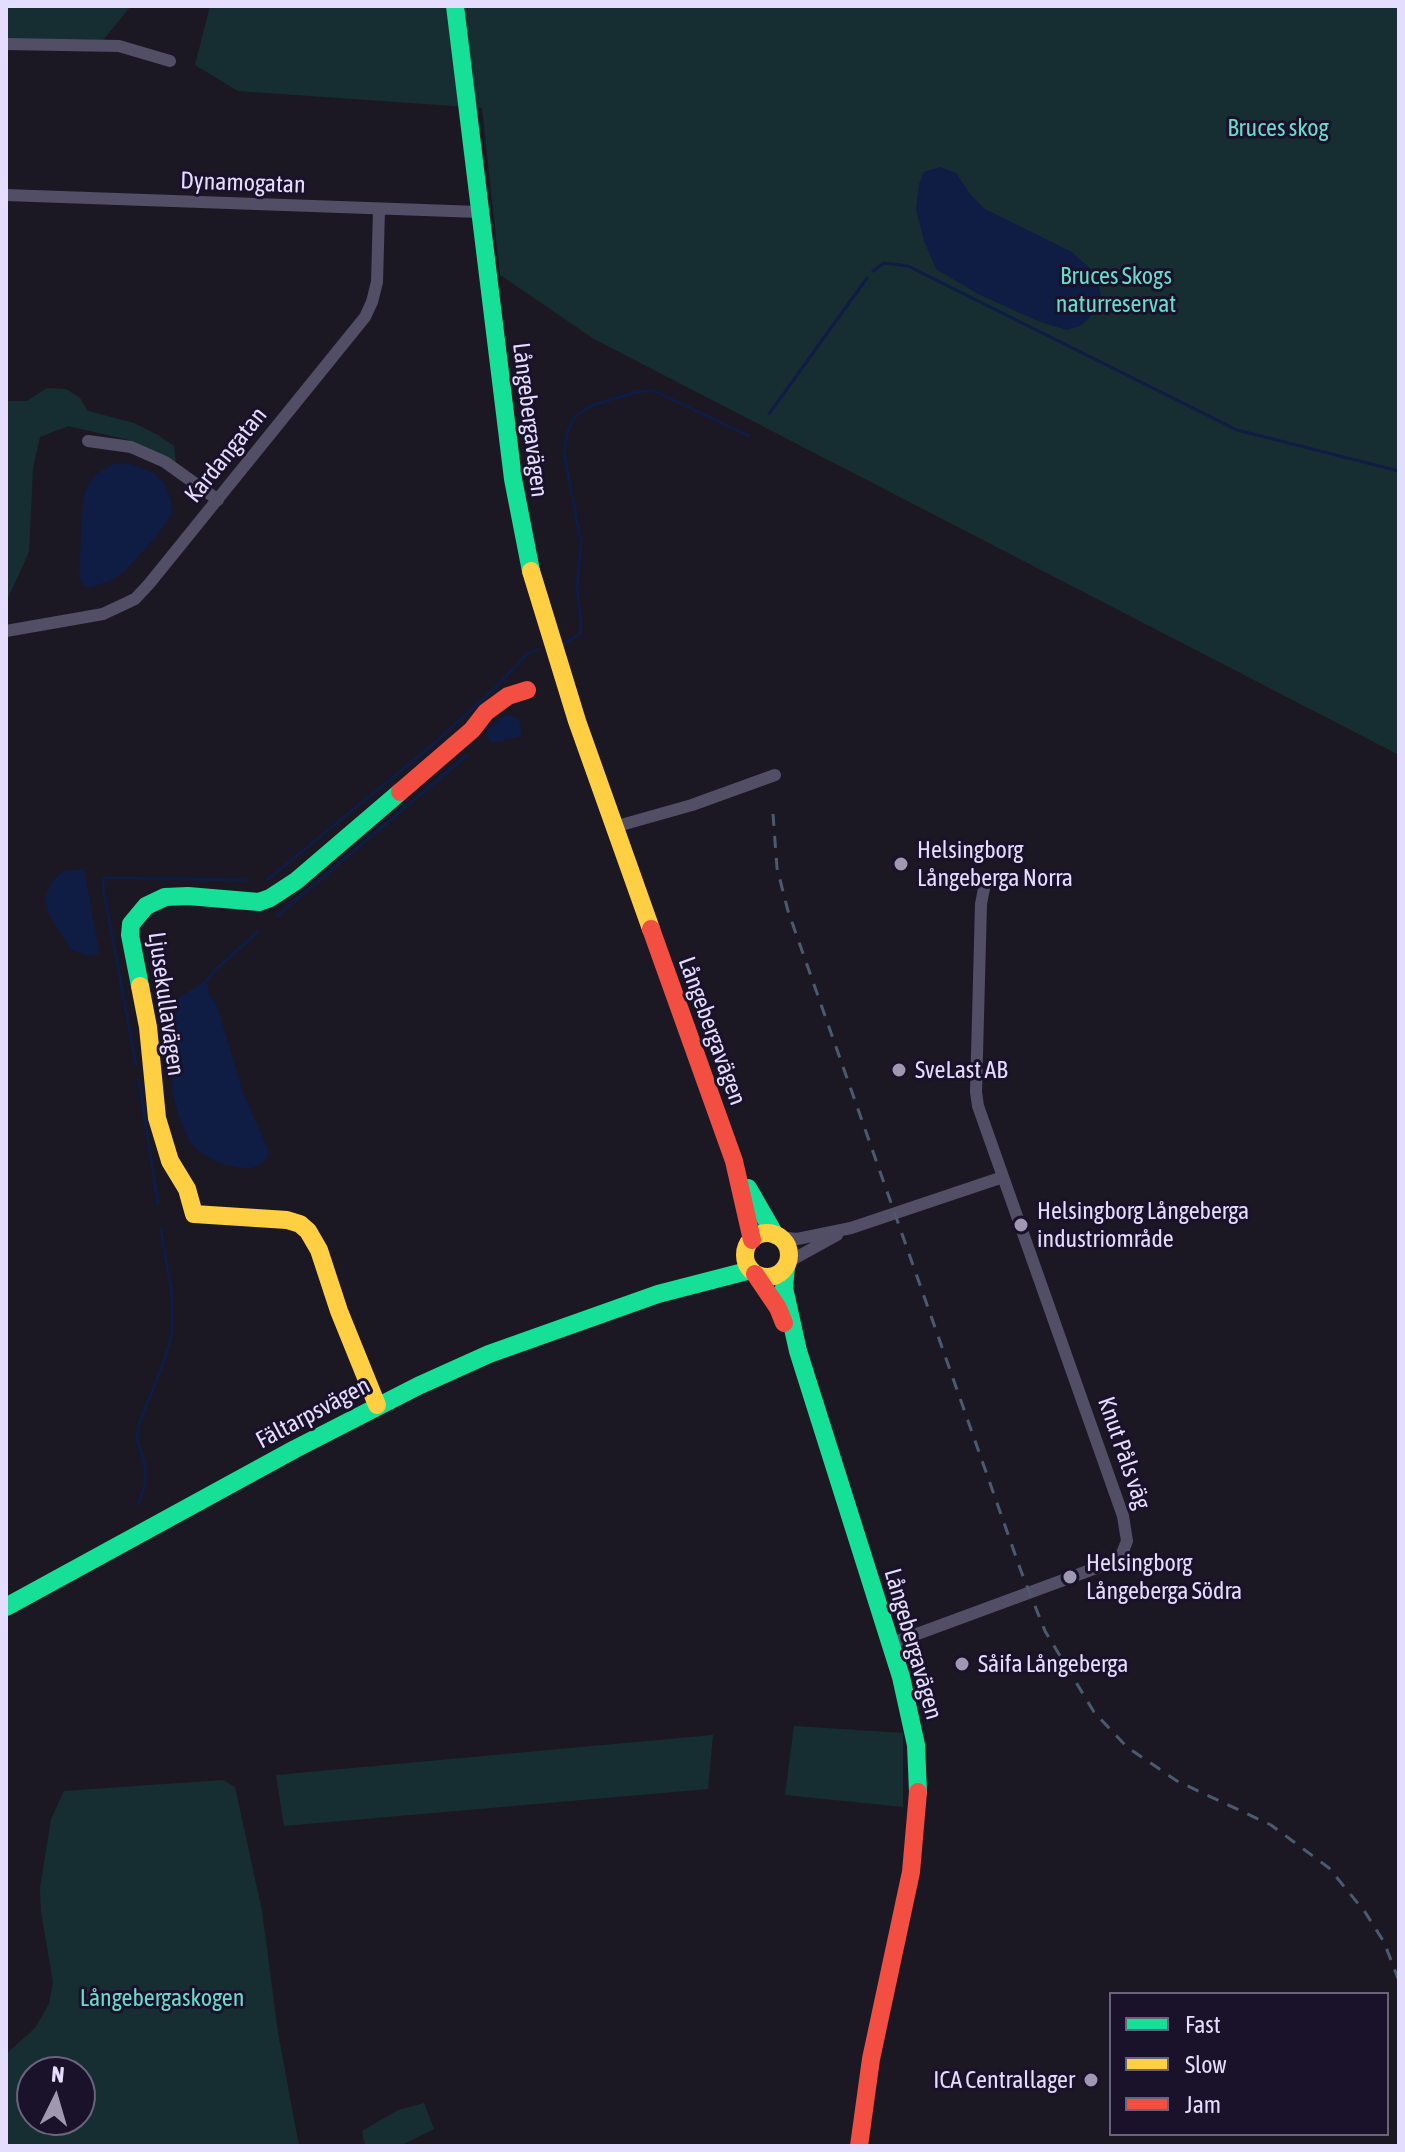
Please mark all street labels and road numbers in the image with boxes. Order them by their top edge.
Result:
street label: Dynamogatan [180,166,306,200]
street label: Långebergavägen [506,341,554,499]
street label: Kardangatan [179,401,273,509]
street label: Ljusekullavägen [142,930,190,1078]
street label: Långebergavägen [672,953,752,1109]
street label: Fältarpsvägen [251,1371,375,1455]
street label: Knut Påls väg [1091,1393,1157,1513]
street label: Långebergavägen [878,1565,948,1723]

